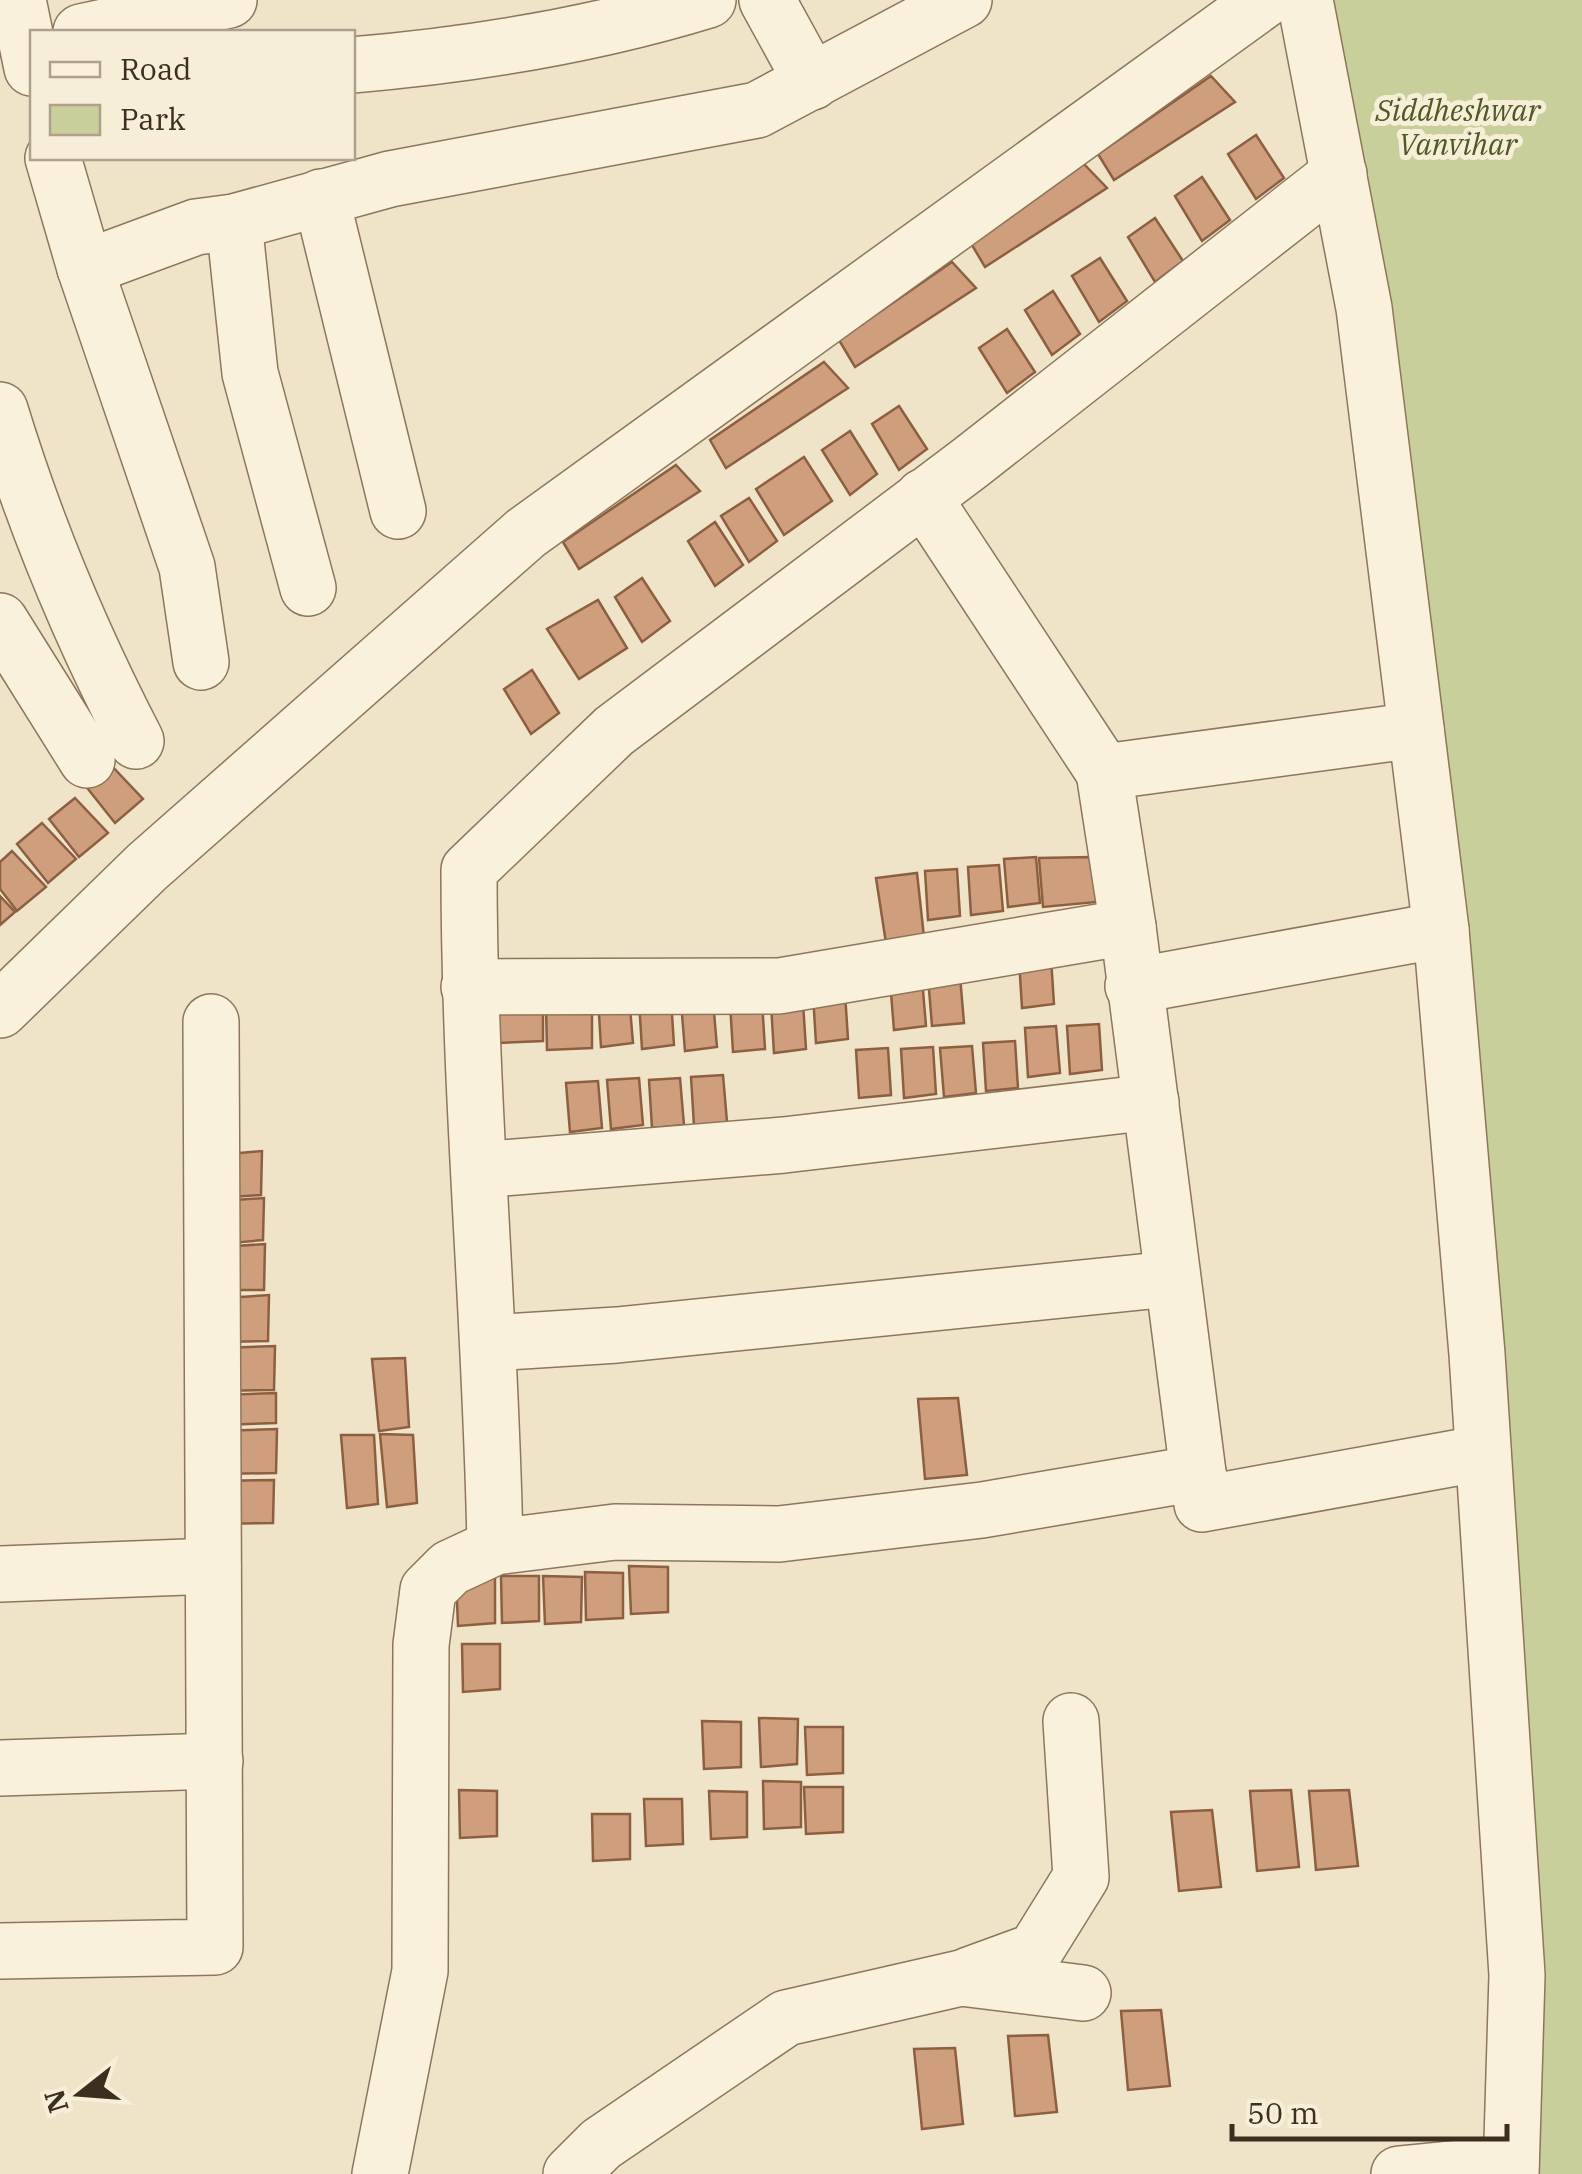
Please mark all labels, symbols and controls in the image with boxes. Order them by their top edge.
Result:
legend [30,30,355,160]
text: Road [120,49,192,88]
park label: Siddheshwar Vanvihar [1374,90,1542,163]
text: Park [120,99,186,138]
north arrow [30,2044,130,2144]
scale bar [1232,2079,1507,2141]
text: N [35,2085,77,2117]
text: 50 m [1247,2093,1319,2132]

